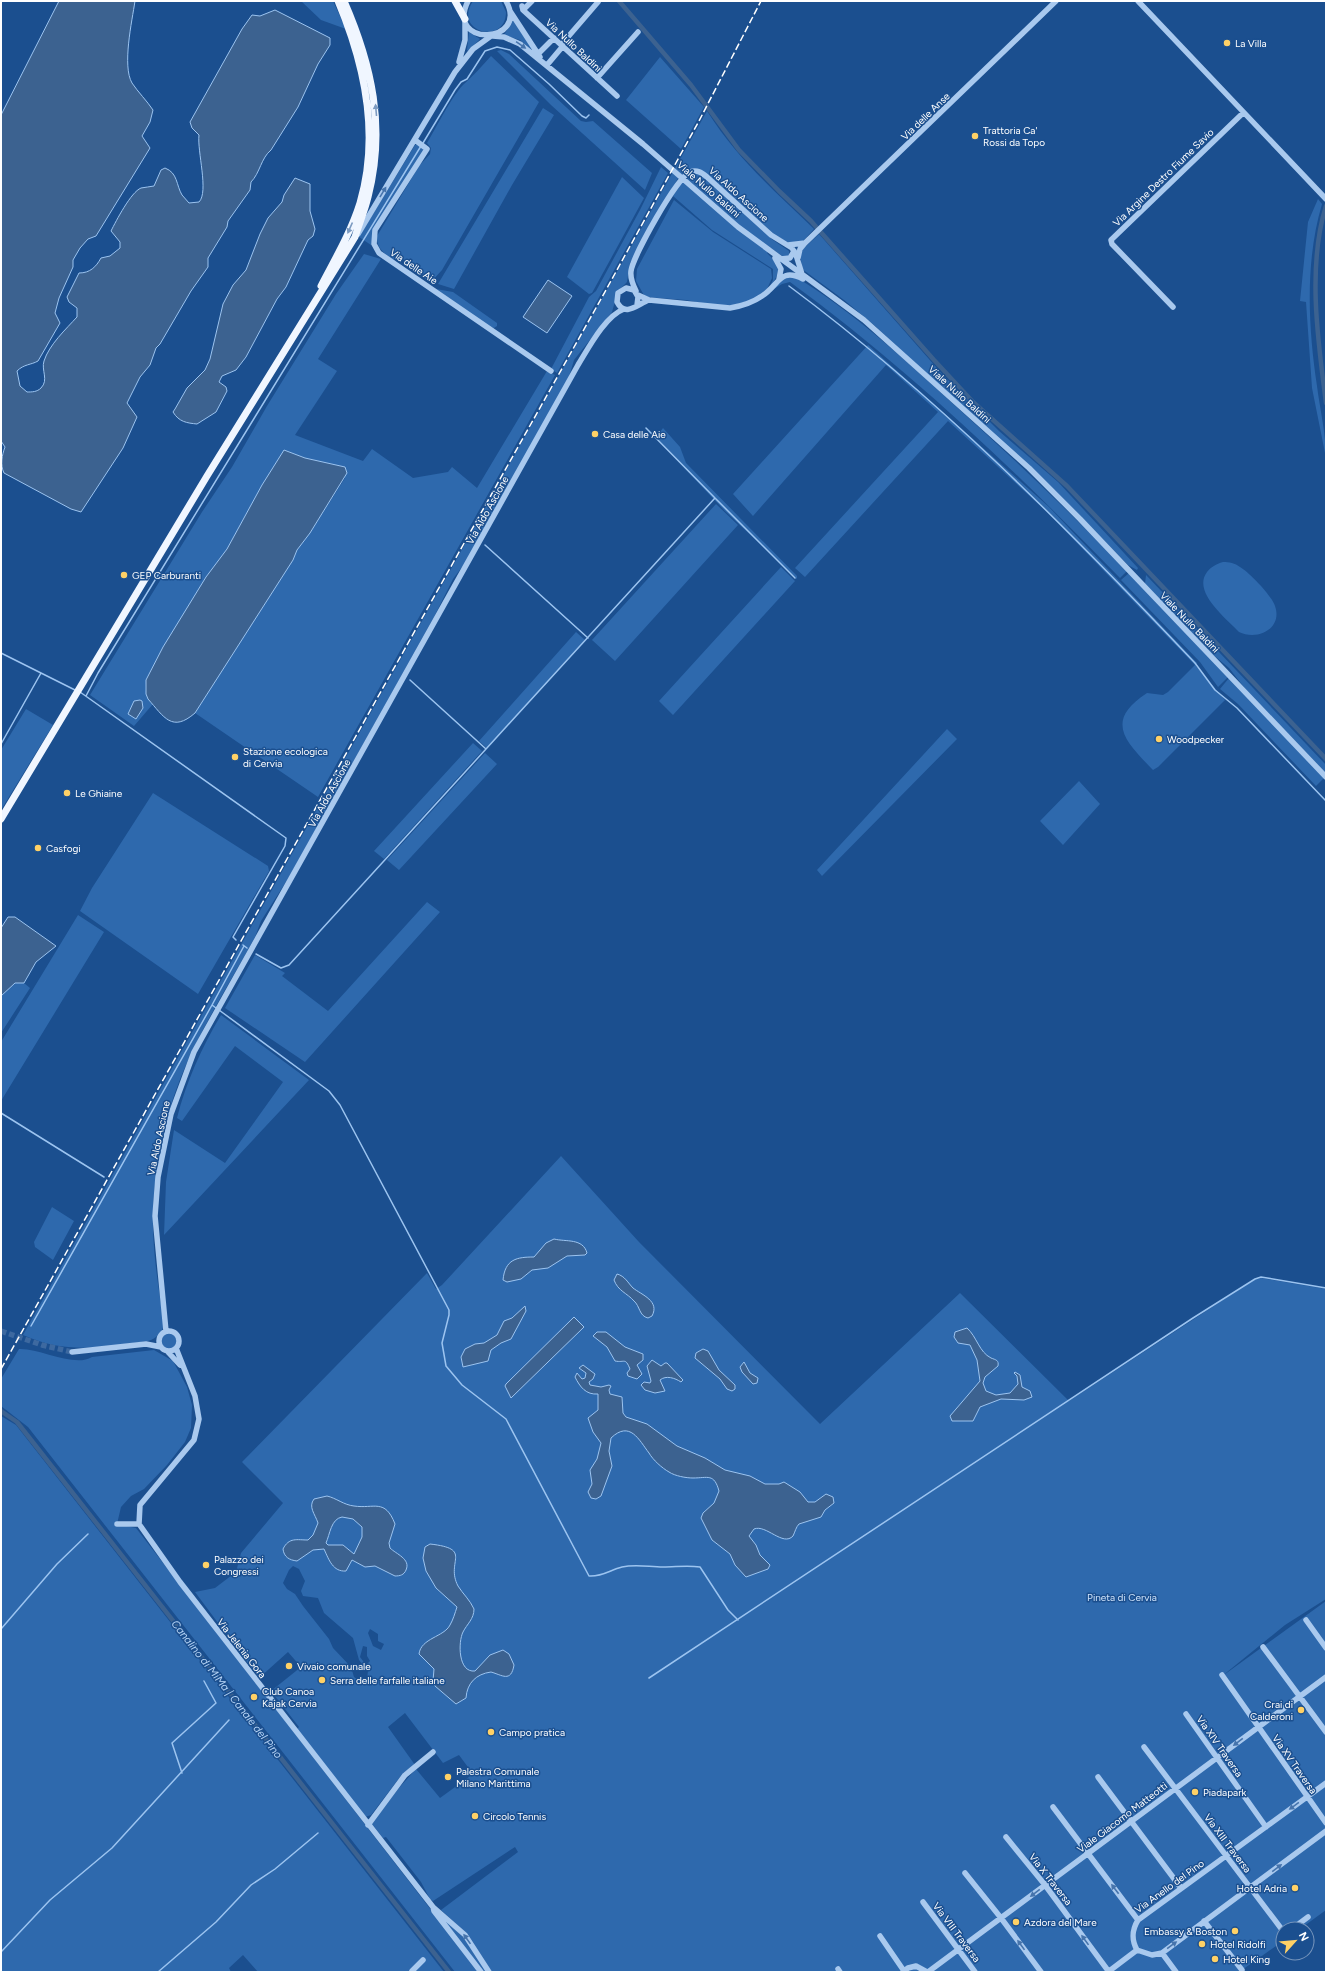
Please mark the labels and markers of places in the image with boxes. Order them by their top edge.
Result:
place label: La Villa [1235,37,1267,50]
marker: La Villa [1222,38,1232,48]
place label: Trattoria Ca' Rossi da Topo [983,124,1045,149]
marker: Trattoria Ca' Rossi da Topo [970,131,980,141]
place label: Casa delle Aie [603,428,666,441]
marker: Casa delle Aie [590,429,600,439]
place label: GEP Carburanti [132,569,201,582]
marker: GEP Carburanti [119,570,129,580]
place label: Woodpecker [1167,733,1225,746]
marker: Woodpecker [1154,734,1164,744]
place label: Stazione ecologica di Cervia [243,745,328,770]
marker: Stazione ecologica di Cervia [230,752,240,762]
place label: Le Ghiaine [75,787,123,800]
marker: Le Ghiaine [62,788,72,798]
place label: Casfogi [46,842,81,855]
marker: Casfogi [33,843,43,853]
place label: Palazzo dei Congressi [214,1553,264,1578]
marker: Palazzo dei Congressi [201,1560,211,1570]
place label: Vivaio comunale [297,1660,371,1673]
marker: Vivaio comunale [284,1661,294,1671]
place label: Serra delle farfalle italiane [330,1674,445,1687]
marker: Serra delle farfalle italiane [317,1675,327,1685]
place label: Club Canoa Kajak Cervia [262,1685,317,1710]
marker: Club Canoa Kajak Cervia [249,1692,259,1702]
place label: Crai di Calderoni [1250,1698,1293,1723]
marker: Crai di Calderoni [1296,1705,1306,1715]
place label: Campo pratica [499,1726,565,1739]
marker: Campo pratica [486,1727,496,1737]
place label: Palestra Comunale Milano Marittima [456,1765,540,1790]
marker: Palestra Comunale Milano Marittima [443,1772,453,1782]
place label: Piadapark [1203,1786,1247,1799]
marker: Piadapark [1190,1787,1200,1797]
place label: Circolo Tennis [483,1810,546,1823]
marker: Circolo Tennis [470,1811,480,1821]
place label: Hotel Adria [1236,1882,1287,1895]
marker: Hotel Adria [1290,1883,1300,1893]
place label: Azdora del Mare [1024,1916,1097,1929]
marker: Azdora del Mare [1011,1917,1021,1927]
place label: Embassy & Boston [1144,1925,1227,1938]
marker: Embassy & Boston [1230,1926,1240,1936]
place label: Hotel Ridolfi [1210,1938,1266,1951]
marker: Hotel Ridolfi [1197,1939,1207,1949]
place label: Hotel King [1223,1953,1270,1966]
marker: Hotel King [1210,1954,1220,1964]

